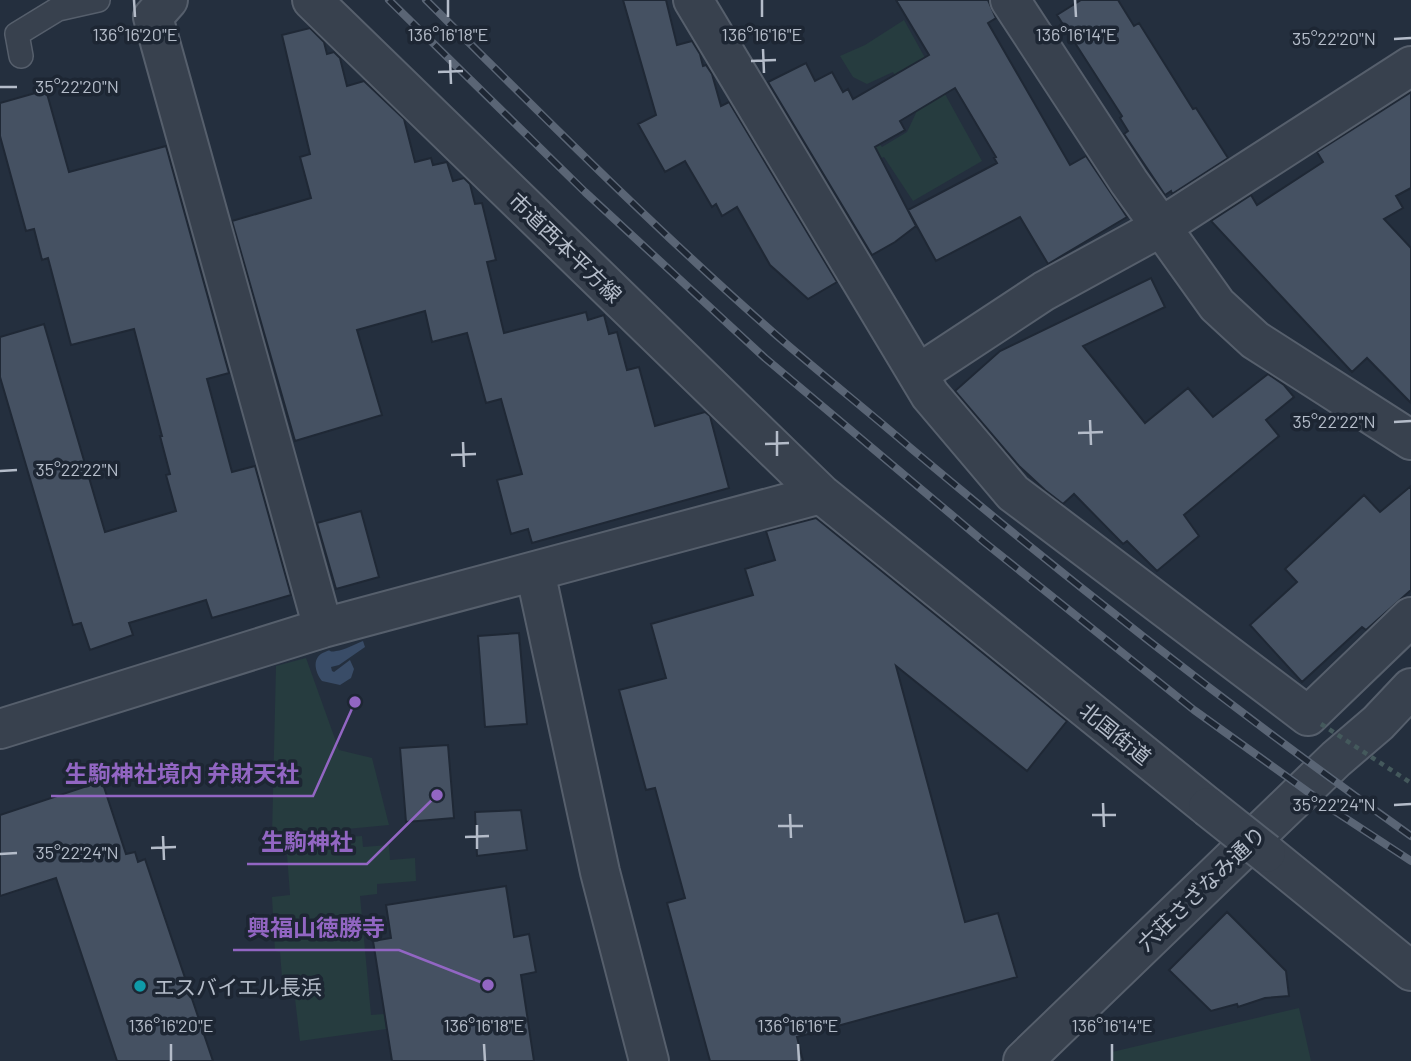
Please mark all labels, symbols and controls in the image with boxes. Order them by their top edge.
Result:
text: 136°16'20"E [92,23,178,45]
text: 136°16'18"E [408,23,488,45]
text: 136°16'16"E [722,23,802,45]
text: 136°16'14"E [1035,23,1117,45]
text: 35°22'20"N [1292,27,1376,49]
text: 35°22'20"N [35,75,119,97]
street label: 市道西本平方線 [504,187,628,307]
text: 35°22'22"N [1292,410,1376,432]
text: 35°22'22"N [35,458,119,480]
street label: 北国街道 [1075,697,1157,769]
callout: 生駒神社境内 弁財天社 [51,752,313,796]
text: 生駒神社境内 弁財天社 [65,759,299,787]
text: 35°22'24"N [1292,793,1376,815]
callout: 生駒神社 [247,820,367,864]
street label: 六荘さざなみ通り [1132,821,1270,955]
text: 生駒神社 [261,827,353,855]
text: 35°22'24"N [35,841,119,863]
callout: 興福山徳勝寺 [233,906,399,950]
text: 興福山徳勝寺 [247,913,385,941]
place label: エスバイエル長浜 [154,974,322,999]
marker: エスバイエル長浜 [132,978,148,994]
text: 136°16'20"E [128,1014,214,1036]
text: 136°16'18"E [444,1014,524,1036]
text: 136°16'16"E [758,1014,838,1036]
text: 136°16'14"E [1071,1014,1153,1036]

